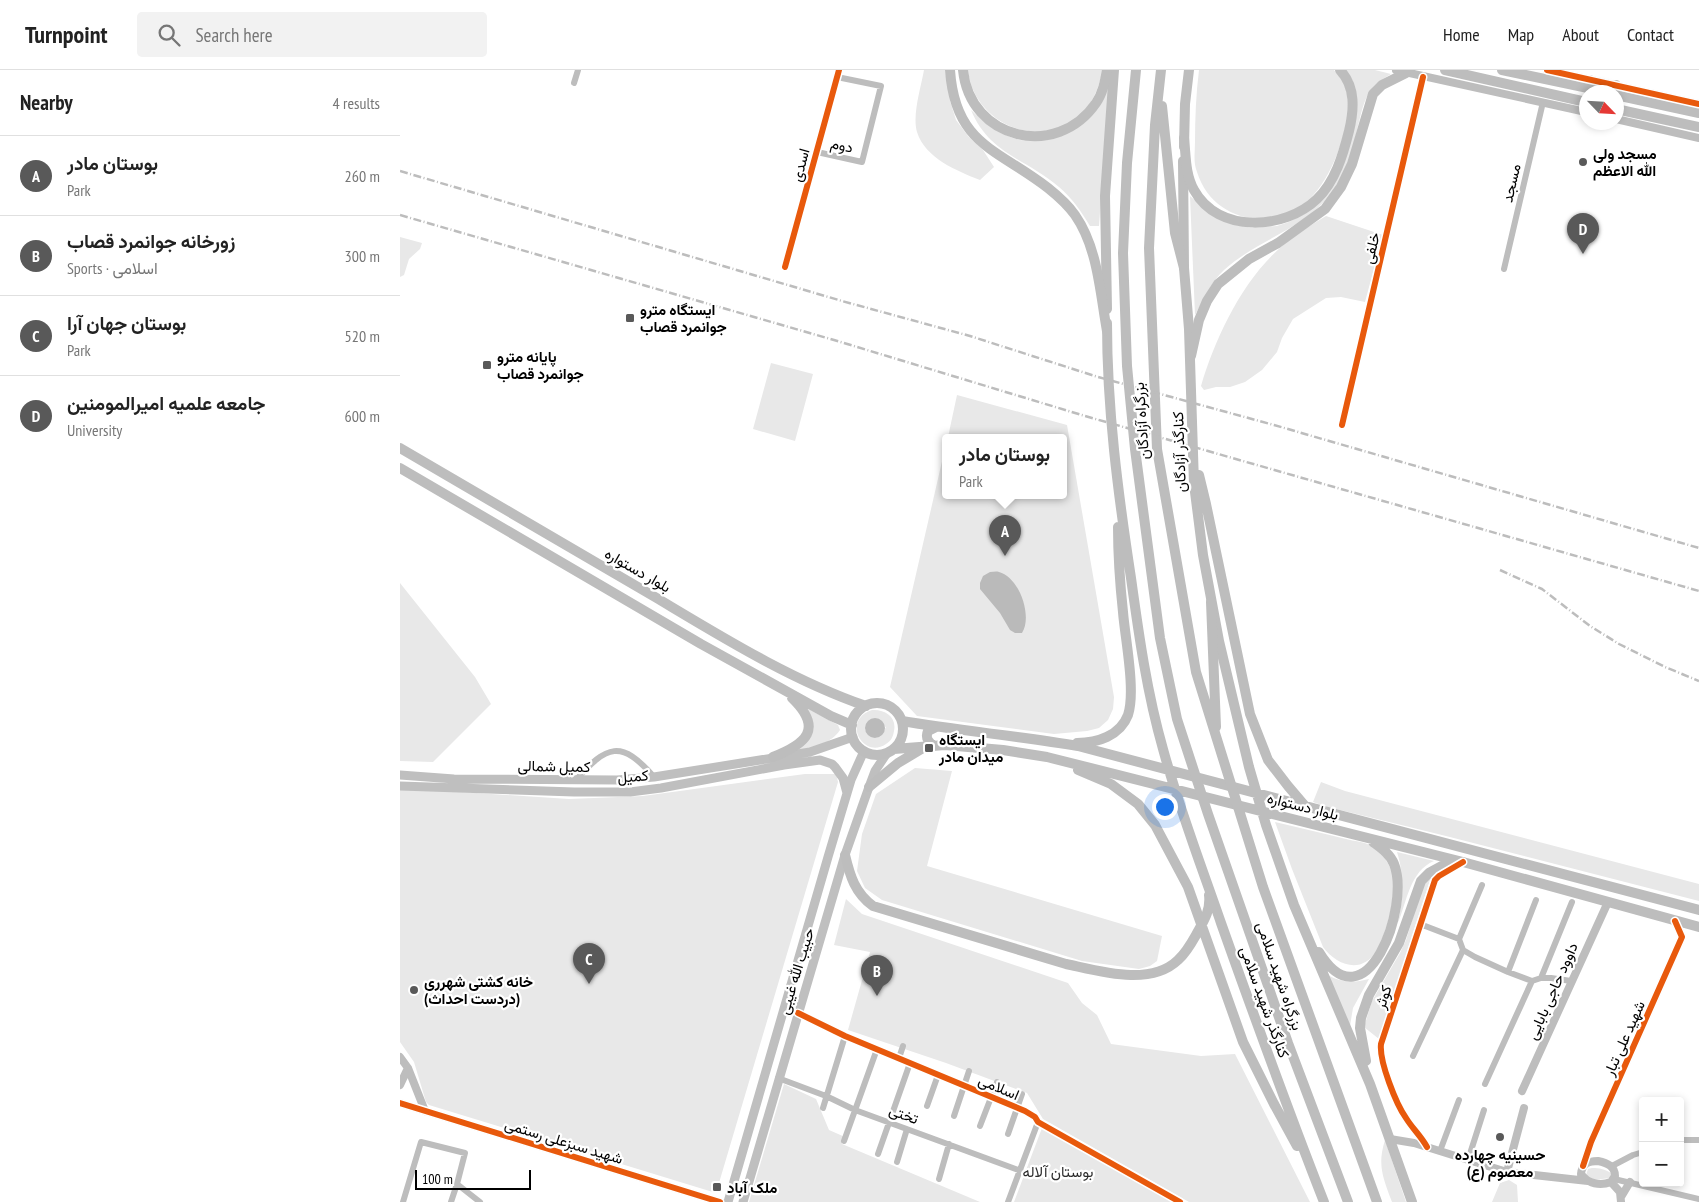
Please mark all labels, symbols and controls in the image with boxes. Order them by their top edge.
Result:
search box [137,12,487,57]
text: Turnpoint [25,19,107,50]
icon: search [155,21,183,49]
text: Search here [195,23,273,47]
text: Home [1443,23,1480,46]
text: Map [1508,23,1534,46]
text: About [1562,23,1599,46]
text: Contact [1627,23,1674,46]
north arrow [1579,85,1624,130]
text: Nearby [20,89,73,116]
text: 4 results [333,93,380,113]
street label: دوم [829,133,855,158]
place label: مسجد ولی الله الاعظم [1593,144,1657,181]
street label: اسدی [786,146,815,184]
text: بوستان مادر [67,151,158,175]
marker: مسجد ولی الله الاعظم [1577,156,1589,168]
street label: مسجد [1497,162,1525,204]
text: A [32,166,40,186]
text: 260 m [345,166,380,186]
text: Park [67,180,91,200]
pin: D [1567,213,1599,254]
text: زورخانه جوانمرد قصاب [67,229,235,253]
street label: خلفی [1358,230,1385,266]
text: B [32,246,40,266]
text: 300 m [345,246,380,266]
text: Sports · اسلامی [67,258,158,278]
place label: ایستگاه مترو جوانمرد قصاب [640,300,727,336]
text: بوستان جهان آرا [67,311,186,335]
marker: ایستگاه مترو جوانمرد قصاب [624,312,636,324]
text: C [32,326,40,346]
text: 520 m [345,326,380,346]
text: Park [67,340,91,360]
place label: پایانه مترو جوانمرد قصاب [497,347,584,383]
marker: پایانه مترو جوانمرد قصاب [481,359,493,371]
street label: بزرگراه آزادگان [1129,382,1153,460]
text: جامعه علمیه امیرالمومنین [67,391,266,415]
text: D [32,406,40,426]
text: 600 m [345,406,380,426]
street label: کنارگذر آزادگان [1168,411,1190,493]
text: University [67,420,122,440]
popup [942,434,1067,499]
text: بوستان مادر [959,442,1050,466]
text: Park [959,471,983,491]
pin: A [989,515,1021,556]
street label: بلوار دستواره [602,543,674,597]
place label: ایستگاه میدان مادر [938,730,1003,766]
marker: ایستگاه میدان مادر [923,742,935,754]
street label: کمیل شمالی [517,756,591,777]
street label: کمیل [617,765,650,787]
street label: بلوار دستواره [1265,788,1341,824]
your location [1152,794,1178,820]
street label: بزرگراه شهید سلامی [1252,919,1307,1033]
street label: حبیب الله غیبی [774,925,819,1017]
street label: داوود حاجی بابایی [1522,939,1583,1043]
pin: C [573,943,605,984]
street label: کنارگذر شهید سلامی [1235,944,1294,1061]
pin: B [861,955,893,996]
place label: خانه کشتی شهرری (دردست احداث) [424,972,533,1008]
street label: کوثر [1370,982,1396,1012]
marker: خانه کشتی شهرری (دردست احداث) [408,984,420,996]
street label: شهید علی تبار [1599,997,1650,1080]
street label: اسلامی [975,1070,1022,1105]
map controls [1639,1097,1684,1187]
button: + [1639,1097,1684,1142]
street label: تختی [886,1100,922,1129]
street label: شهید سبزعلی رستمی [502,1114,626,1169]
marker: حسینیه چهارده معصوم (ع) [1494,1131,1506,1143]
button: − [1639,1142,1684,1187]
place label: حسینیه چهارده معصوم (ع) [1455,1145,1545,1182]
park label: بوستان آلاله [1022,1162,1094,1181]
scale bar [415,1167,531,1190]
text: 100 m [422,1170,453,1188]
place label: ملک آباد [727,1178,777,1197]
marker: ملک آباد [711,1181,723,1193]

